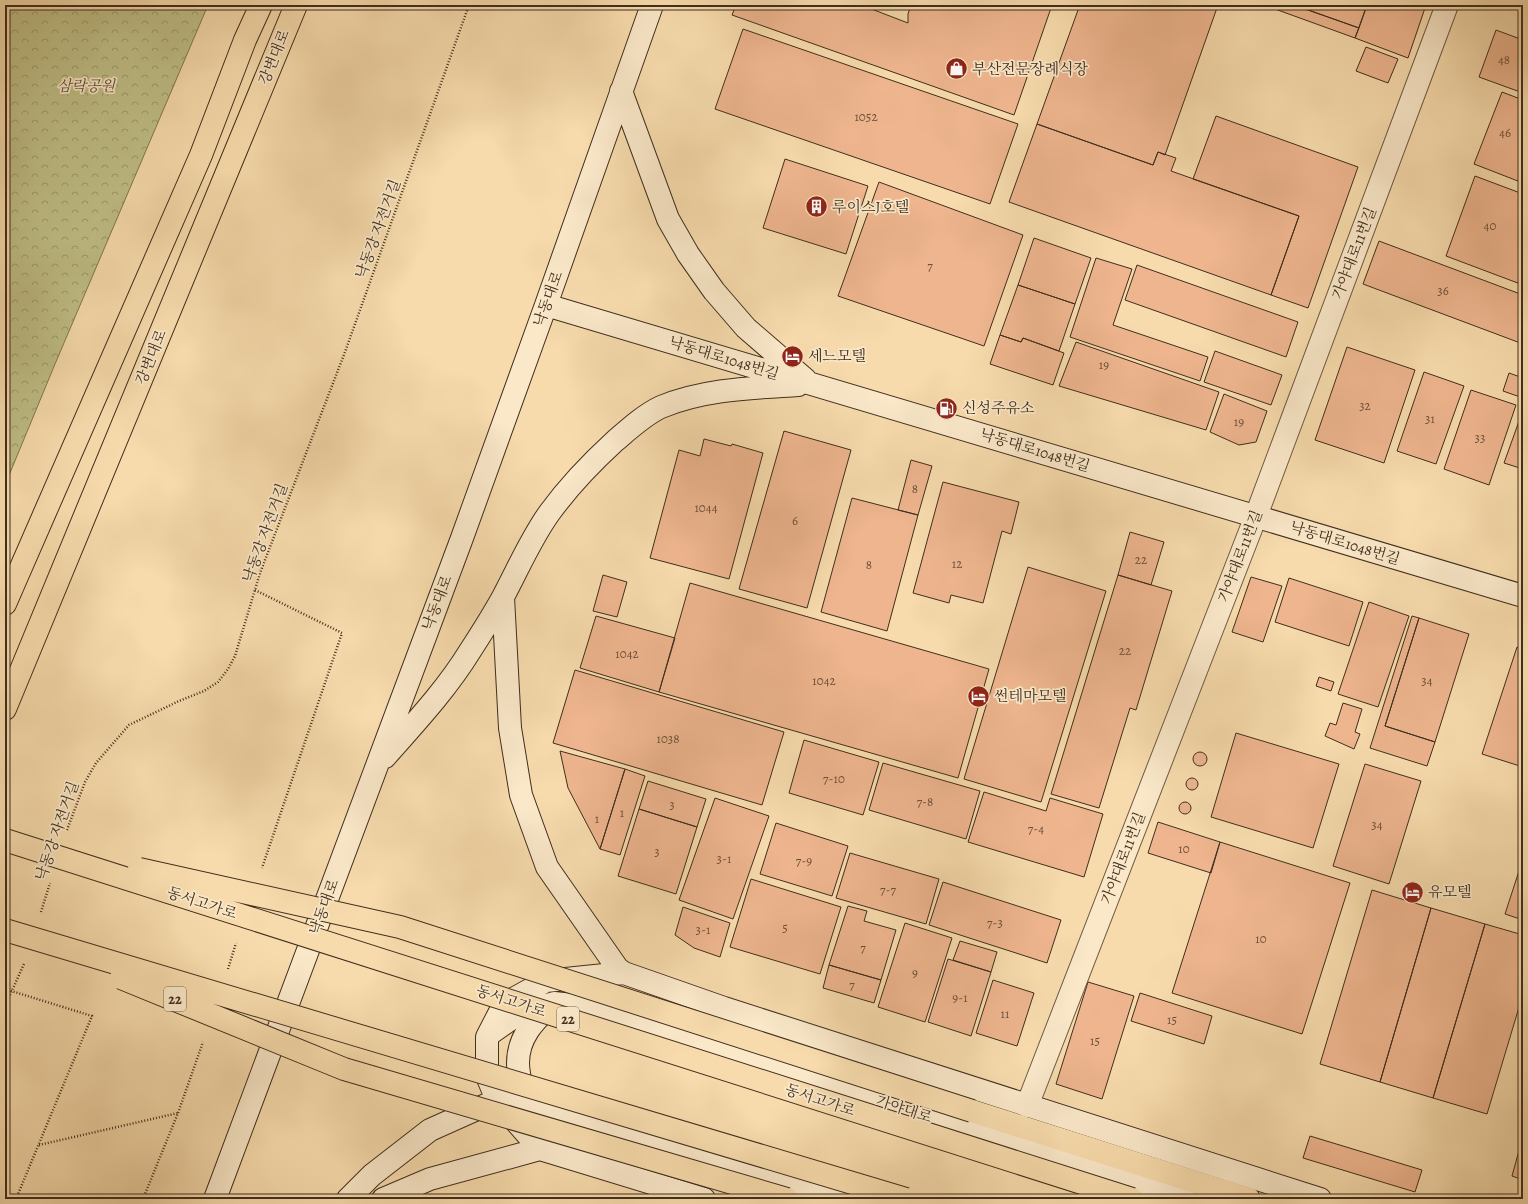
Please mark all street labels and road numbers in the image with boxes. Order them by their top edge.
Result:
street label: 강변대로 [254,26,294,88]
street label: 낙동강 자전거길 [351,177,405,281]
street label: 가야대로11번길 [1327,204,1381,302]
street label: 낙동대로 [529,268,567,330]
street label: 강변대로 [131,326,171,388]
street label: 낙동대로1048번길 [666,332,782,384]
street label: 낙동대로1048번길 [977,424,1093,476]
street label: 낙동강 자전거길 [238,481,292,585]
street label: 가야대로11번길 [1213,507,1267,605]
street label: 낙동대로1048번길 [1287,517,1403,569]
street label: 낙동대로 [417,572,457,634]
street label: 낙동강 자전거길 [31,778,83,884]
street label: 가야대로11번길 [1096,809,1150,907]
street label: 낙동대로 [305,876,343,938]
street label: 동서고가로 [164,882,240,924]
street label: 동서고가로 [473,980,549,1022]
road number: 22 [164,987,186,1011]
road number: 22 [557,1007,579,1031]
street label: 동서고가로 [782,1079,858,1121]
street label: 가야대로 [873,1091,935,1128]

